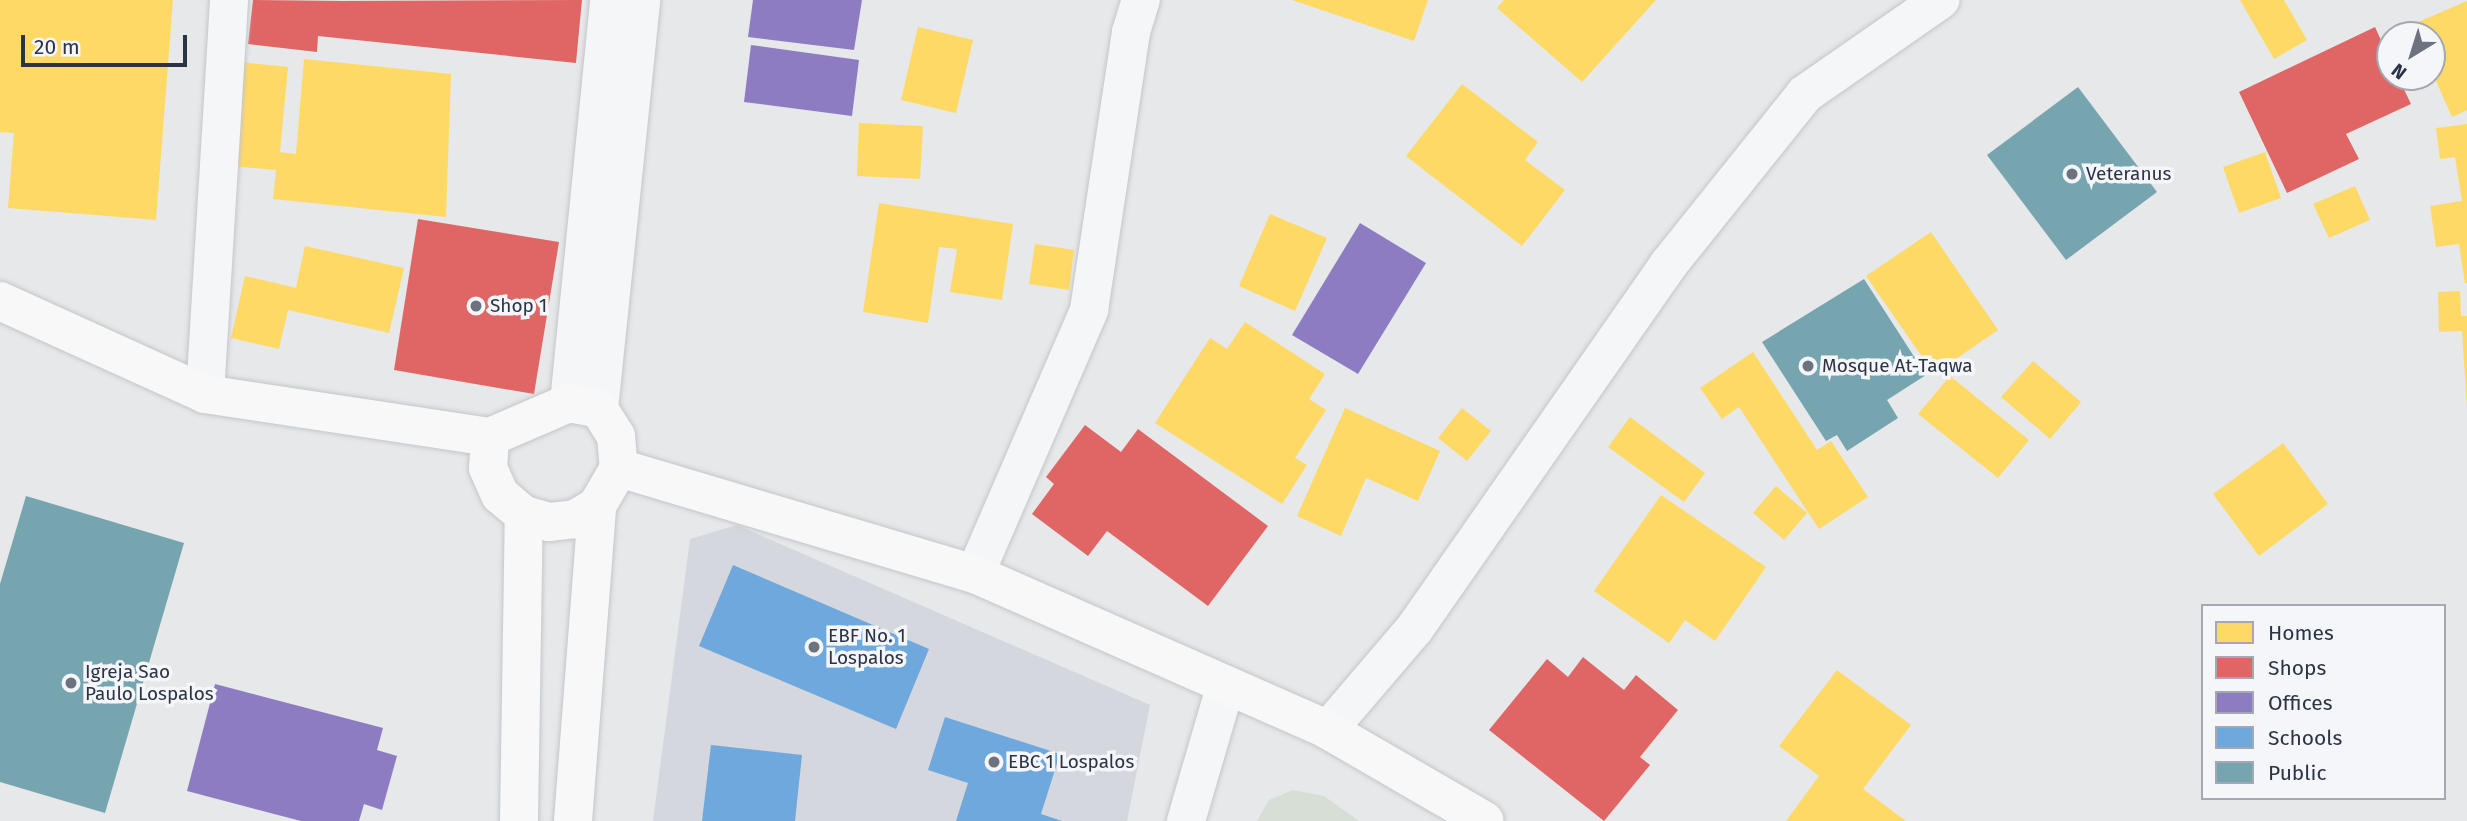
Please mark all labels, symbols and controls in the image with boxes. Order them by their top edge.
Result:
scale bar [24,21,191,65]
north arrow [2376,21,2446,91]
text: 20 m [34,34,80,60]
text: N [2387,58,2411,84]
place label: Veteranus [2086,163,2171,185]
marker: Veteranus [2064,166,2080,182]
place label: Shop 1 [490,295,547,317]
marker: Shop 1 [468,298,484,314]
place label: Mosque At-Taqwa [1822,355,1973,377]
marker: Mosque At-Taqwa [1800,358,1816,374]
legend [2201,604,2446,800]
text: Homes [2268,620,2334,646]
place label: EBF No. 1 Lospalos [828,625,906,669]
marker: EBF No. 1 Lospalos [806,639,822,655]
text: Shops [2268,655,2326,681]
place label: Igreja Sao Paulo Lospalos [85,661,214,705]
marker: Igreja Sao Paulo Lospalos [63,675,79,691]
text: Offices [2268,690,2333,716]
text: Schools [2268,725,2342,751]
place label: EBC 1 Lospalos [1008,751,1134,773]
marker: EBC 1 Lospalos [986,754,1002,770]
text: Public [2268,760,2326,786]

